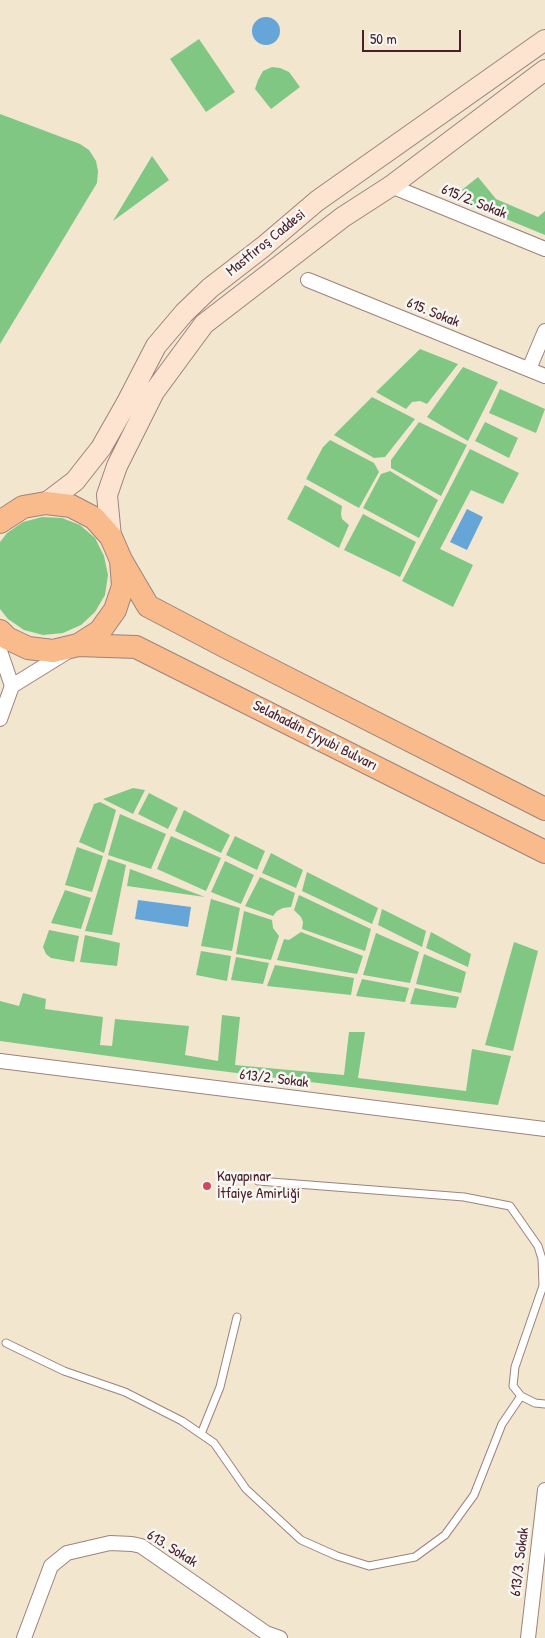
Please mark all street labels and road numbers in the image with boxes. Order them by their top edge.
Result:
street label: 615/2. Sokak [439,181,509,223]
street label: Mastfıroş Caddesi [223,206,309,280]
street label: 615. Sokak [404,294,462,332]
street label: Selahaddin Eyyubi Bulvarı [250,697,380,775]
street label: 613/2. Sokak [238,1066,310,1092]
street label: 613. Sokak [143,1527,201,1571]
street label: 613/3. Sokak [507,1527,533,1597]

